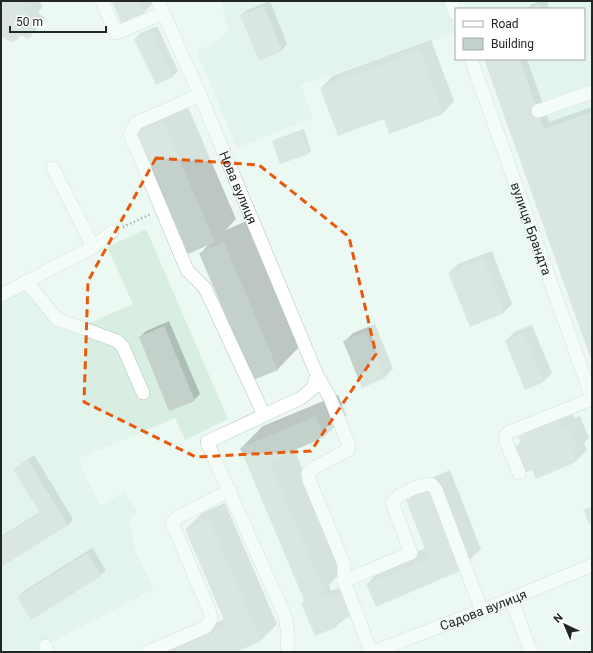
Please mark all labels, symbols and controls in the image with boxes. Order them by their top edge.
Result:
scale bar [10,8,106,34]
legend [455,8,585,60]
text: 50 m [16,15,43,29]
text: Road [491,17,519,31]
text: Building [491,37,534,51]
street label: Нова вулиця [217,149,260,226]
street label: вулиця Брандта [508,180,555,277]
street label: Садова вулиця [438,586,529,633]
north arrow [545,605,585,645]
text: N [551,611,566,626]

